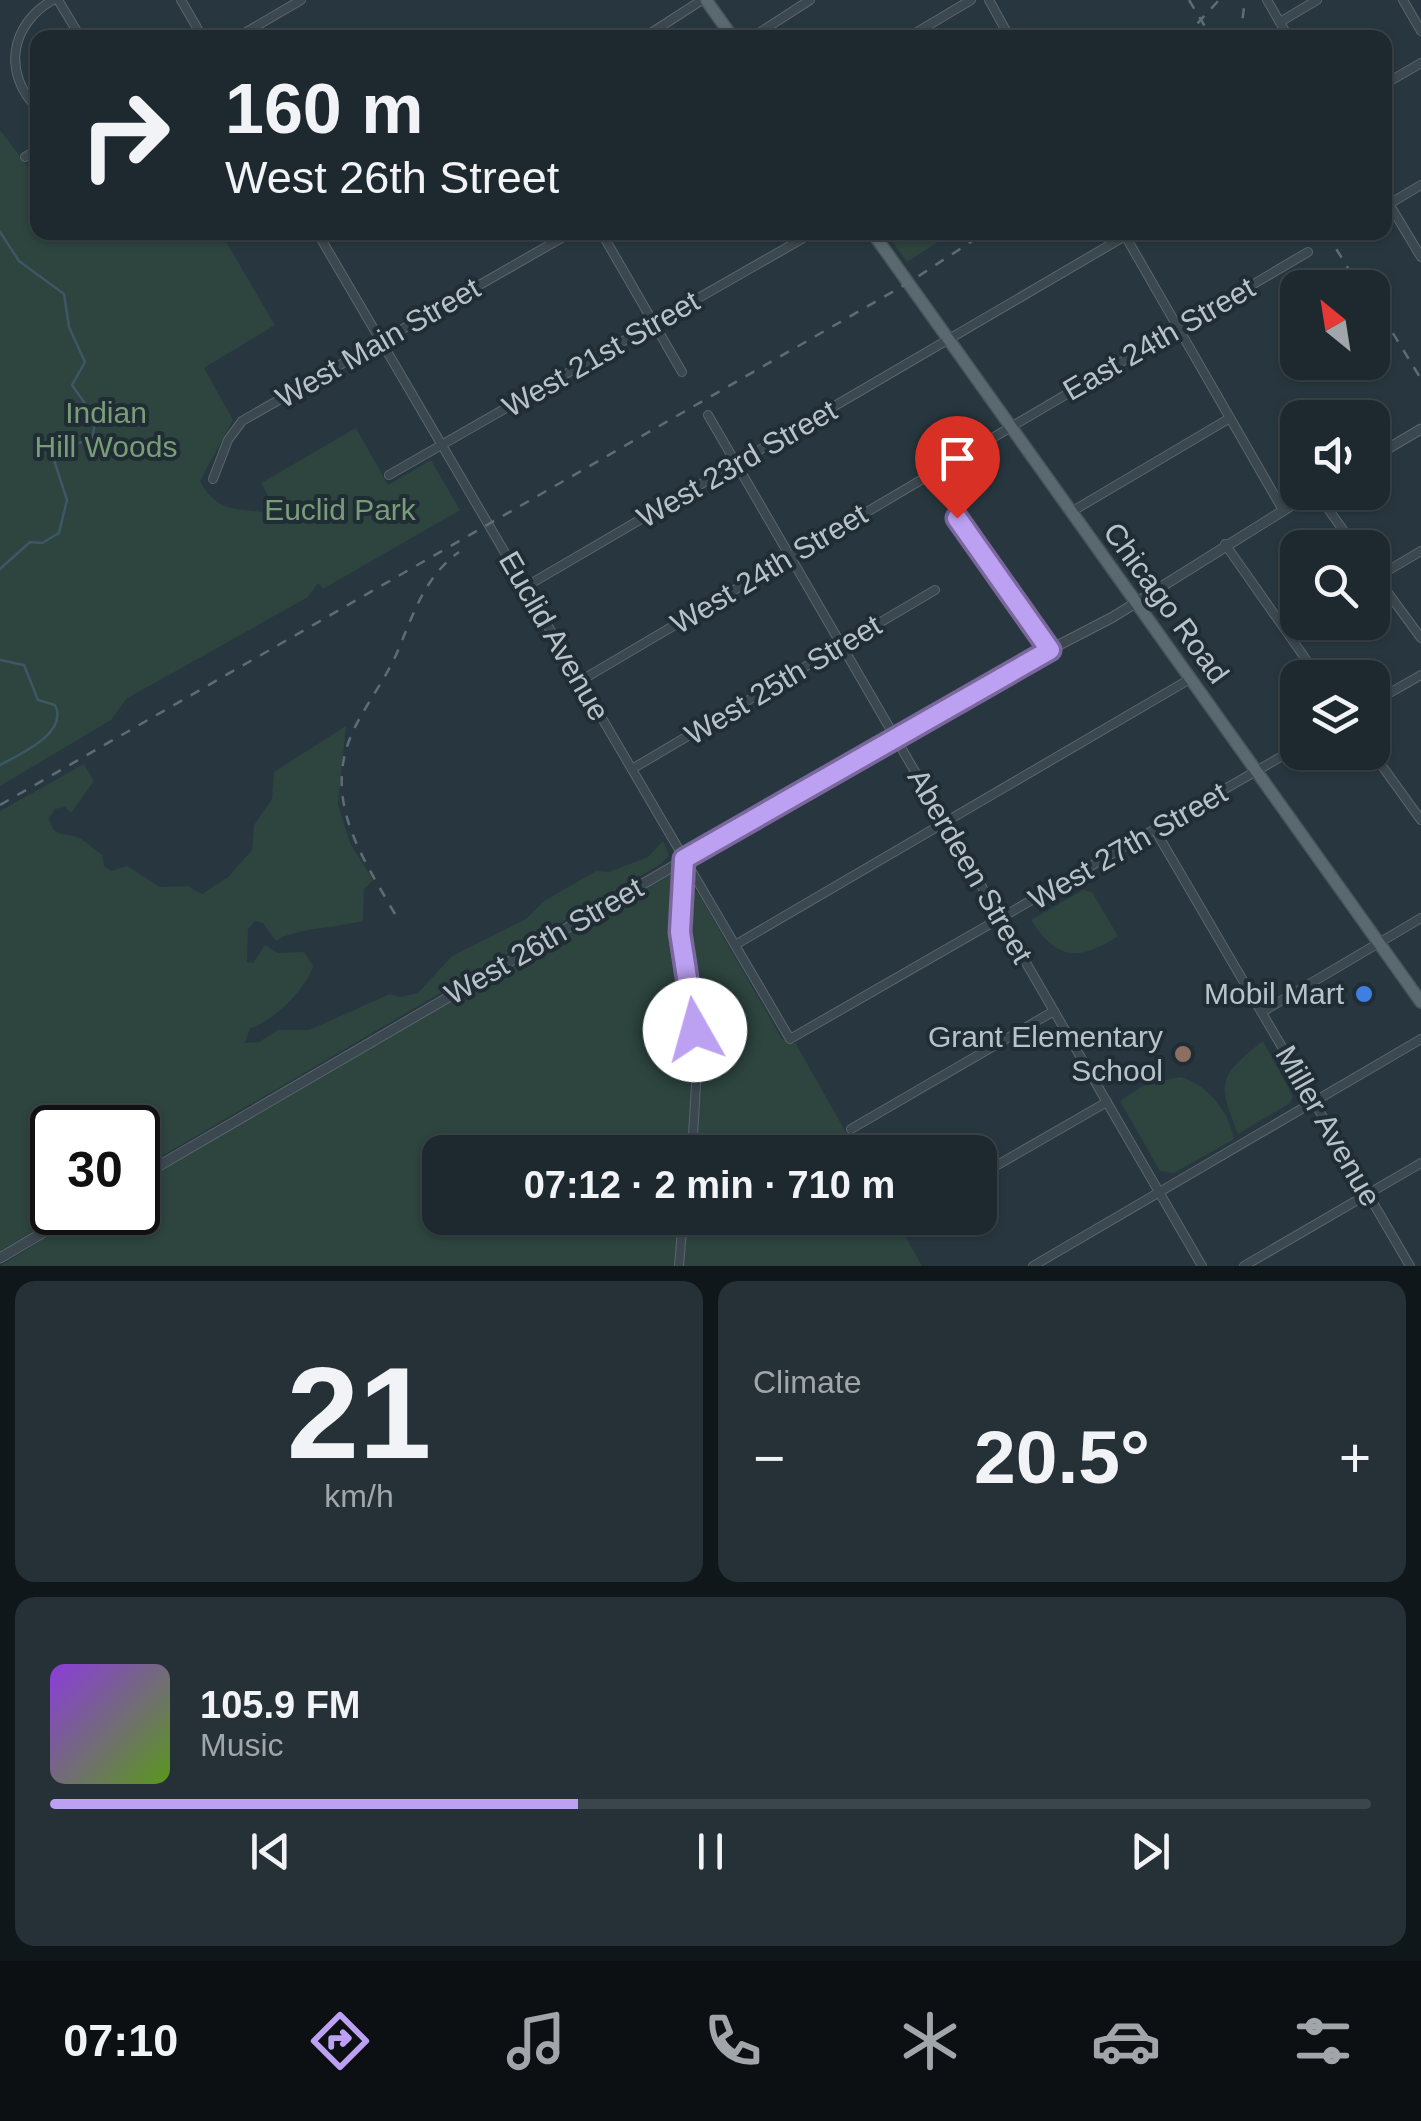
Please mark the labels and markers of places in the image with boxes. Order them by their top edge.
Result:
pin [915,416,1000,519]
place label: Mobil Mart [1204,977,1345,1010]
marker: Mobil Mart [1353,983,1375,1005]
place label: Grant Elementary School [928,1020,1163,1087]
marker: Grant Elementary School [1172,1043,1194,1065]

